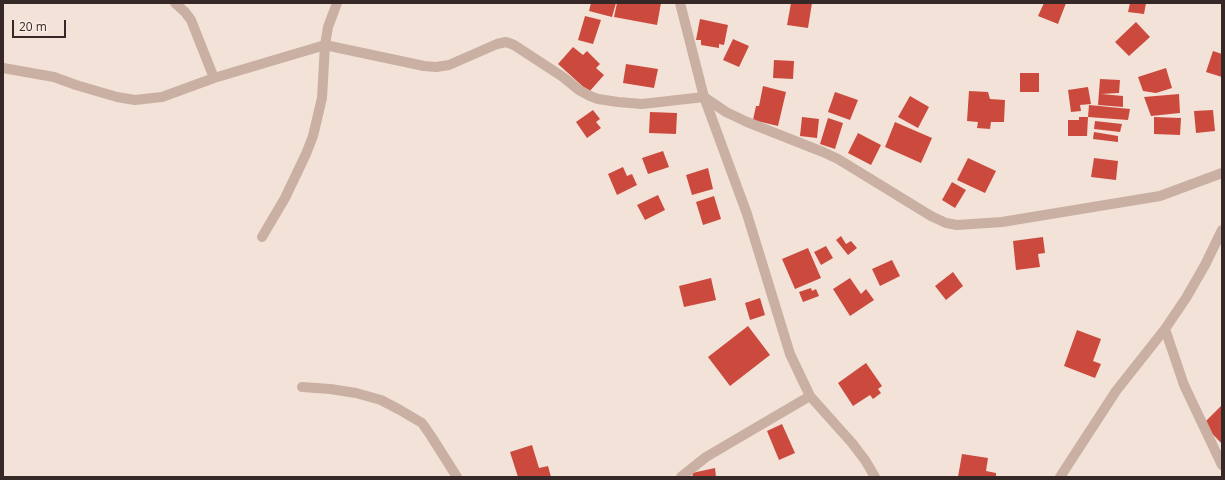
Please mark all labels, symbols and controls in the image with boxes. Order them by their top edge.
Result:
scale bar [14,12,68,38]
text: 20 m [19,18,47,35]

